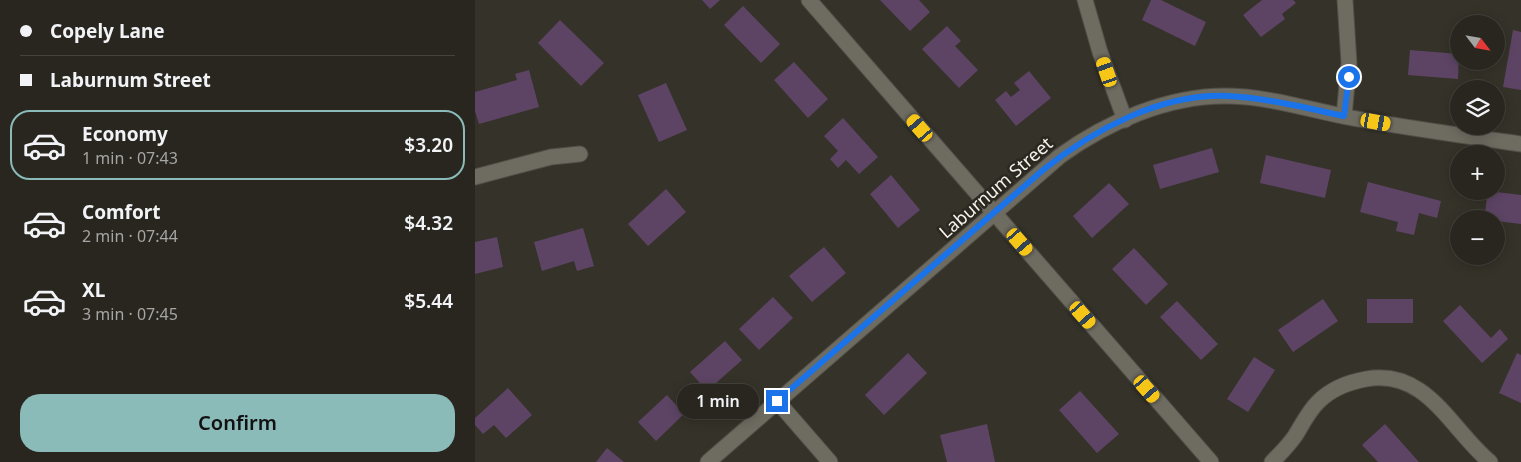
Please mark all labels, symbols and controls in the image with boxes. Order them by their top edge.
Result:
north arrow [1450,15,1505,70]
map controls [1450,15,1505,265]
text: Copely Lane [50,18,165,44]
car [1095,55,1118,89]
route start [1338,66,1360,88]
text: Laburnum Street [50,67,211,93]
button: layers [1450,80,1505,135]
car [904,112,935,144]
car [1359,112,1392,132]
text: Economy [82,121,168,147]
icon: car [22,123,67,168]
street label: Laburnum Street [933,131,1058,243]
text: $3.20 [404,132,453,158]
button: + [1450,145,1505,200]
text: 1 min · 07:43 [82,147,178,169]
text: Comfort [82,199,161,225]
icon: car [22,201,67,246]
text: $4.32 [404,210,453,236]
button: − [1450,210,1505,265]
text: 2 min · 07:44 [82,225,178,247]
car [1004,226,1035,258]
text: XL [82,277,105,303]
icon: car [22,279,67,324]
text: $5.44 [404,288,453,314]
car [1067,299,1098,331]
text: 3 min · 07:45 [82,303,178,325]
car [1131,373,1162,405]
callout: 1 min [677,384,759,418]
text: 1 min [696,390,740,412]
route end [766,390,788,412]
button: Confirm [20,394,455,452]

